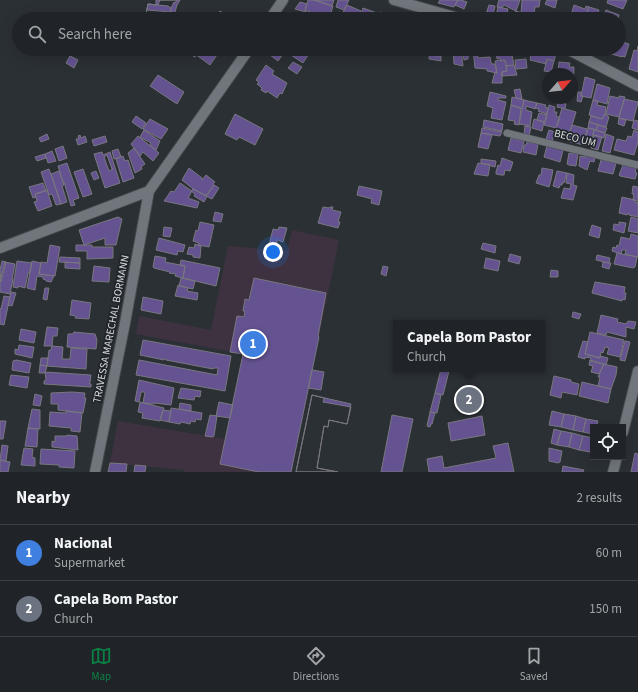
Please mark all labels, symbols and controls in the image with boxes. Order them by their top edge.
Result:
search box [12,12,626,56]
icon: search [26,23,48,45]
text: Search here [58,24,132,45]
north arrow [542,68,578,104]
street label: BECO UM [552,126,598,150]
your location [263,242,283,262]
street label: TRAVESSA MARECHAL BORMANN [89,254,133,404]
popup [393,320,545,372]
text: Capela Bom Pastor [407,327,531,348]
pin: 1 [240,329,266,359]
text: Church [407,348,446,366]
pin: 2 [456,385,482,415]
map controls [590,424,626,460]
button: locate [590,424,626,460]
text: Nearby [16,486,70,510]
text: 2 results [577,489,622,507]
text: Nacional [54,533,112,554]
text: 1 [26,544,32,562]
text: 60 m [596,544,622,562]
text: Supermarket [54,554,125,572]
text: Capela Bom Pastor [54,589,178,610]
text: 2 [26,600,32,618]
text: 150 m [589,600,622,618]
text: Church [54,610,93,628]
tab: Map [90,645,112,684]
tab: Directions [293,645,339,684]
tab: Saved [520,645,548,684]

